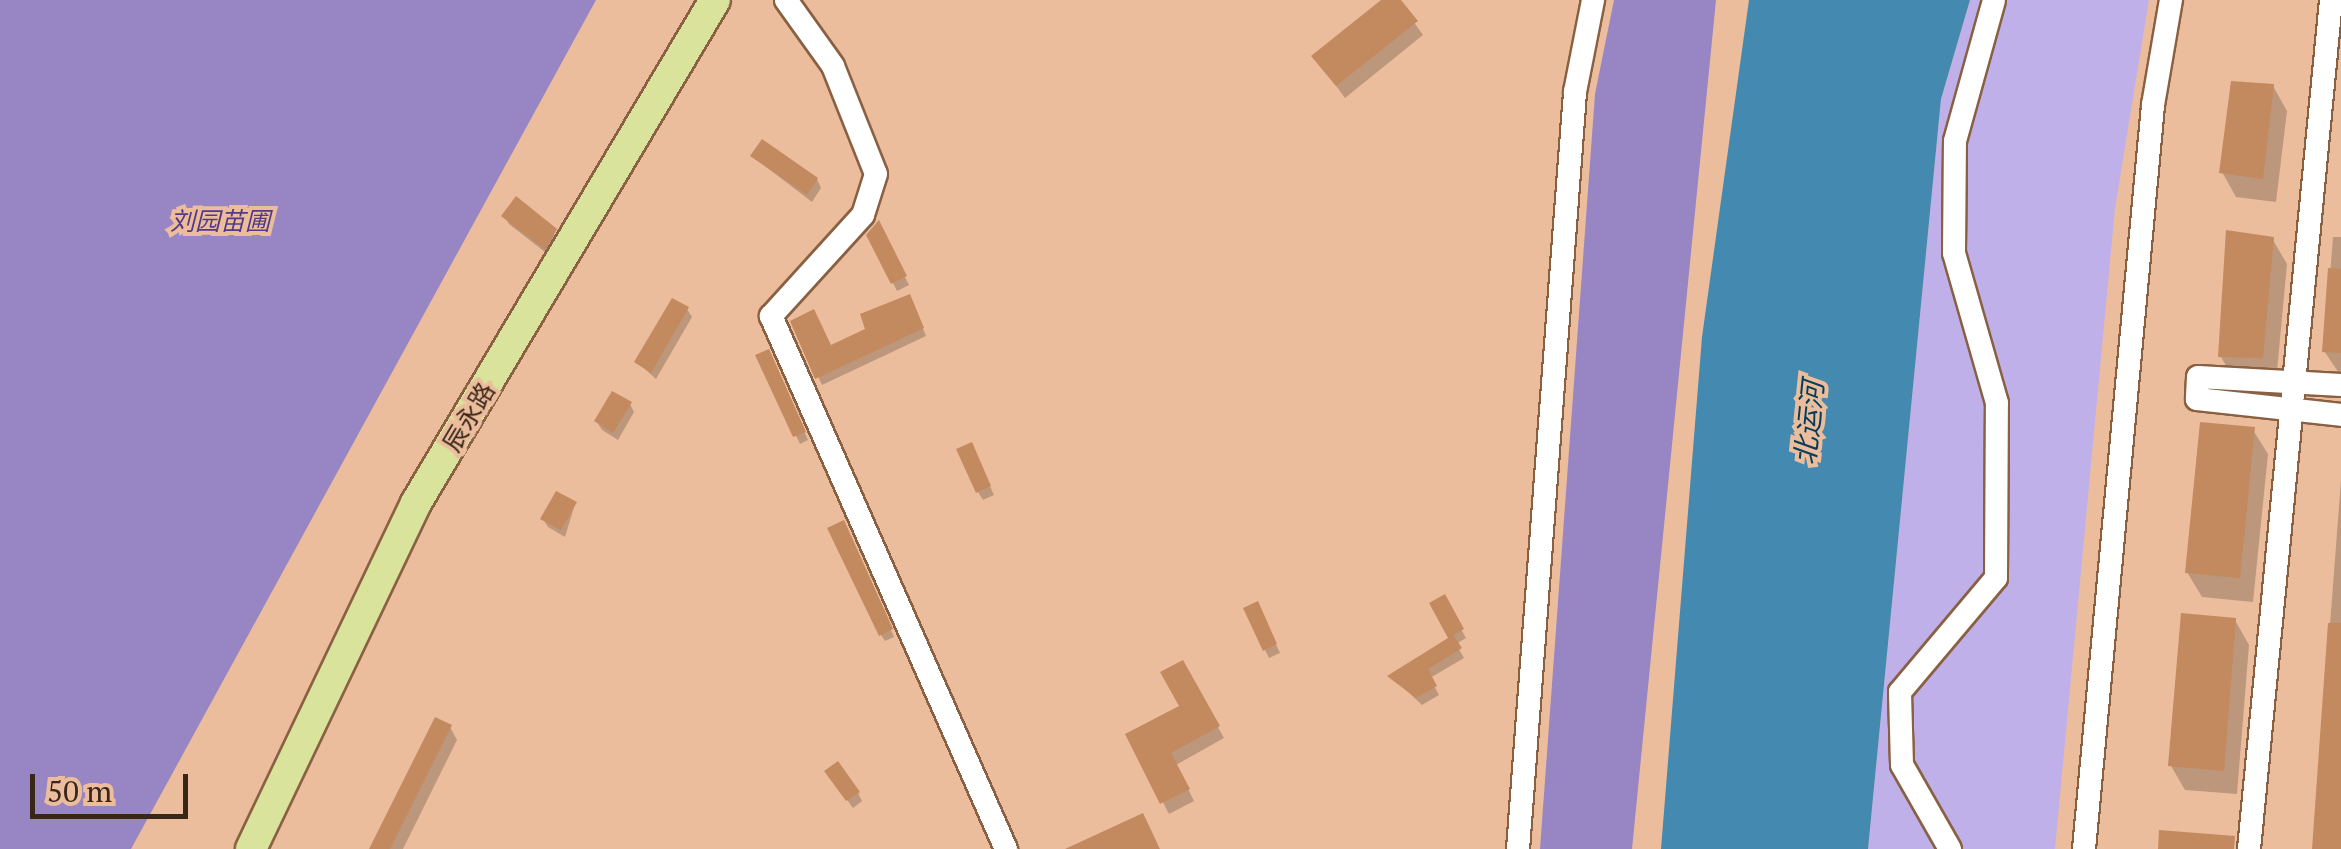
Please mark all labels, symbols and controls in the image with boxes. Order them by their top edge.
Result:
park label: 刘园苗圃 [170,206,270,236]
street label: 辰永路 [437,377,501,457]
water label: 北运河 [1788,379,1830,467]
scale bar [35,754,192,816]
text: 50 m [47,771,112,811]

